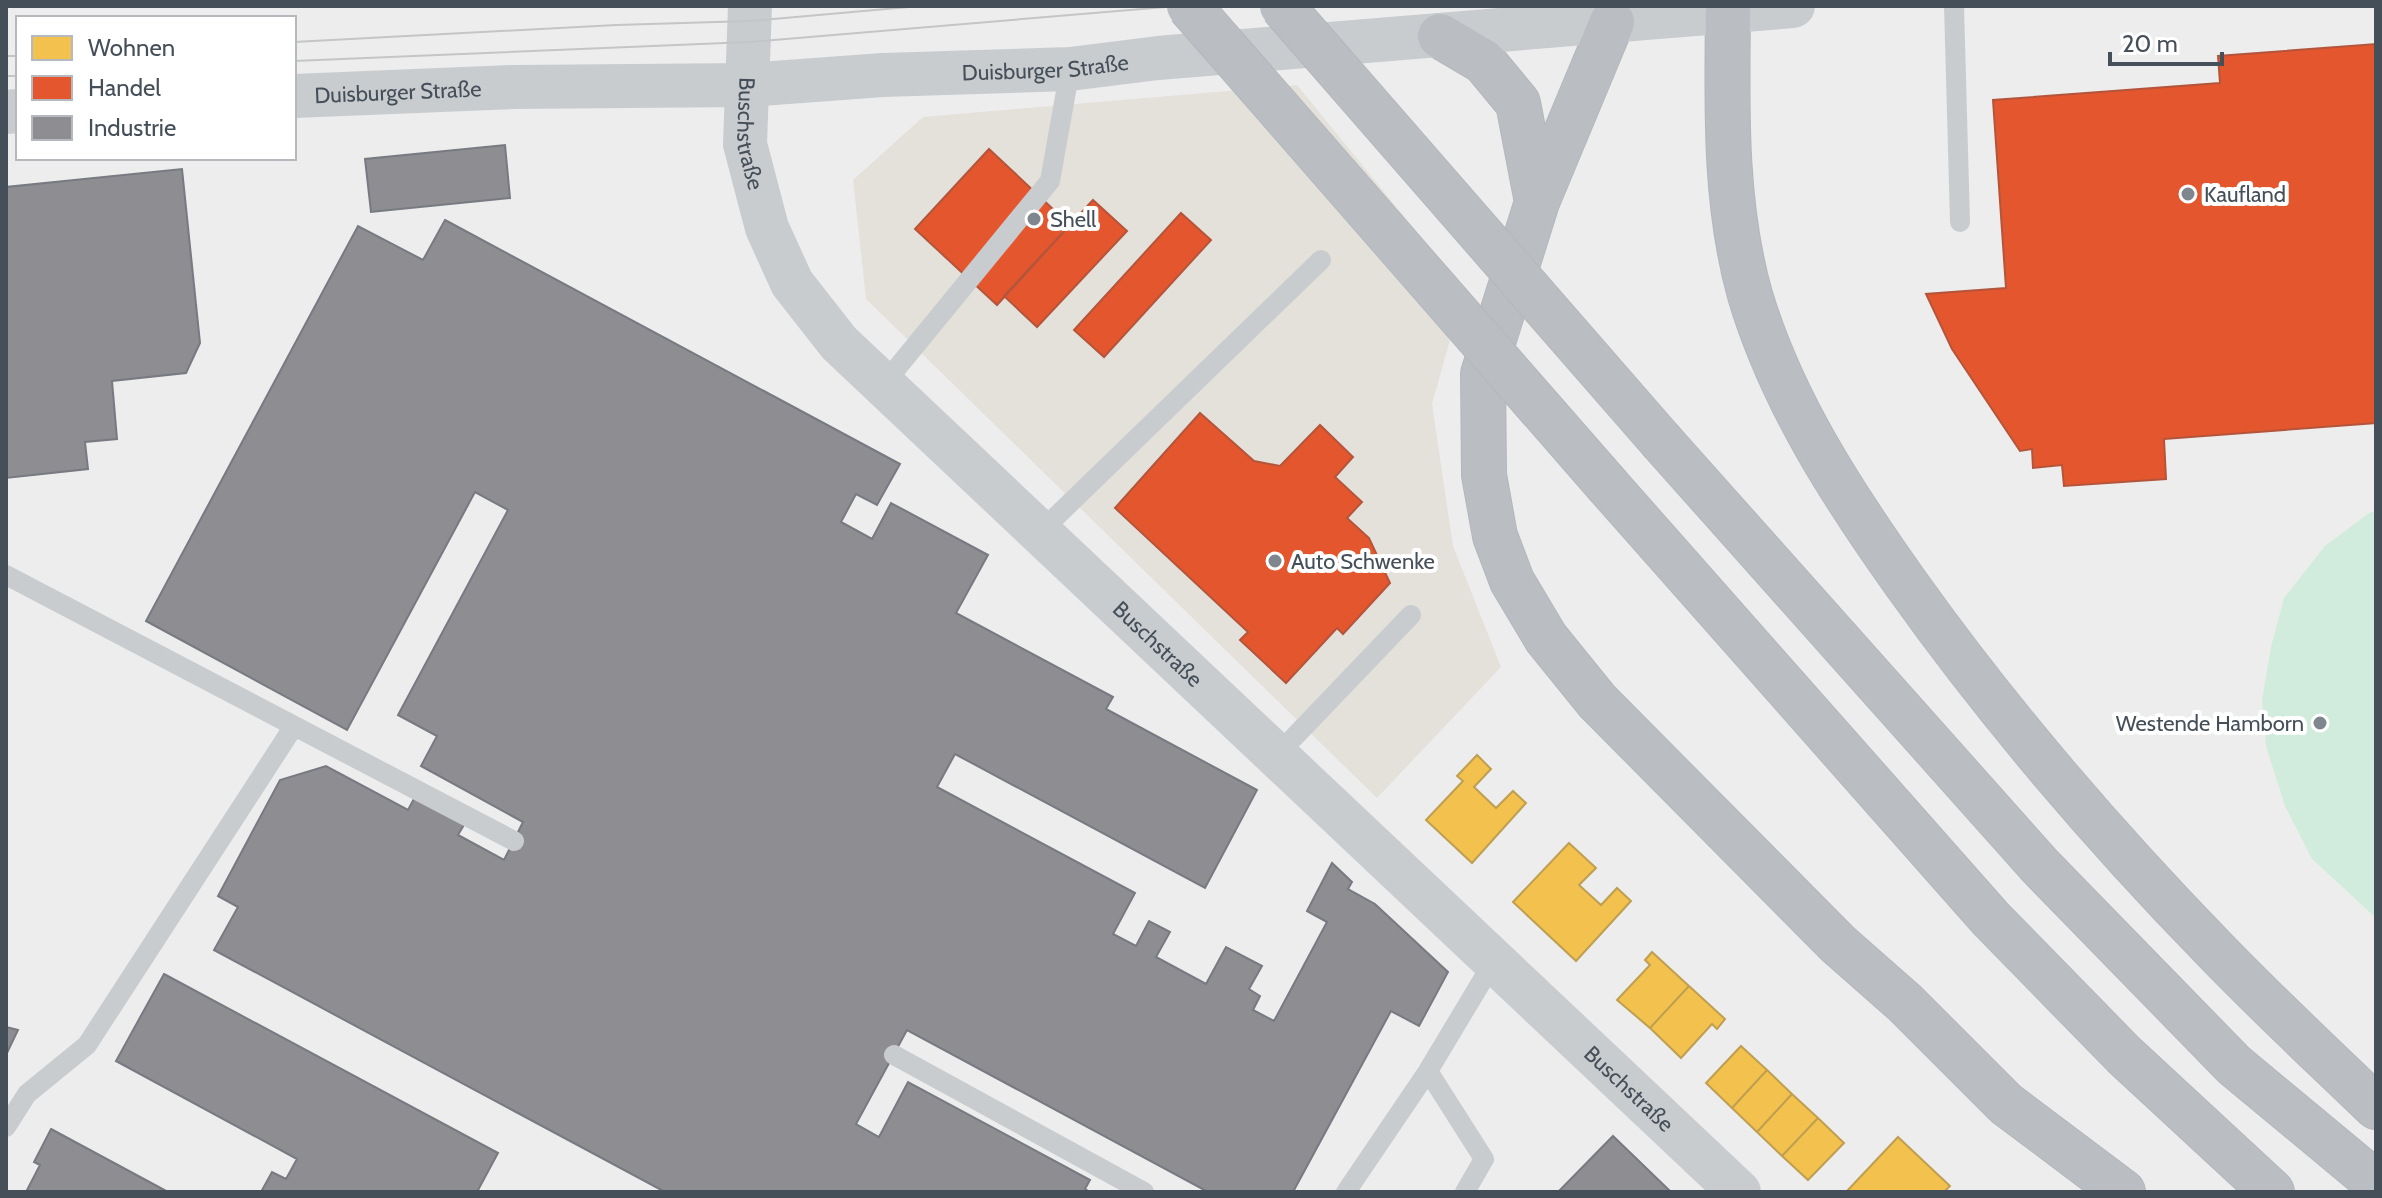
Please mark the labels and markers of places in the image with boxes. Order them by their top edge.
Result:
place label: Kaufland [2204,181,2286,208]
marker: Kaufland [2179,185,2197,203]
place label: Shell [1050,206,1097,233]
marker: Shell [1025,210,1043,228]
place label: Auto Schwenke [1291,548,1435,575]
marker: Auto Schwenke [1266,552,1284,570]
place label: Westende Hamborn [2116,710,2304,737]
marker: Westende Hamborn [2311,714,2329,732]

